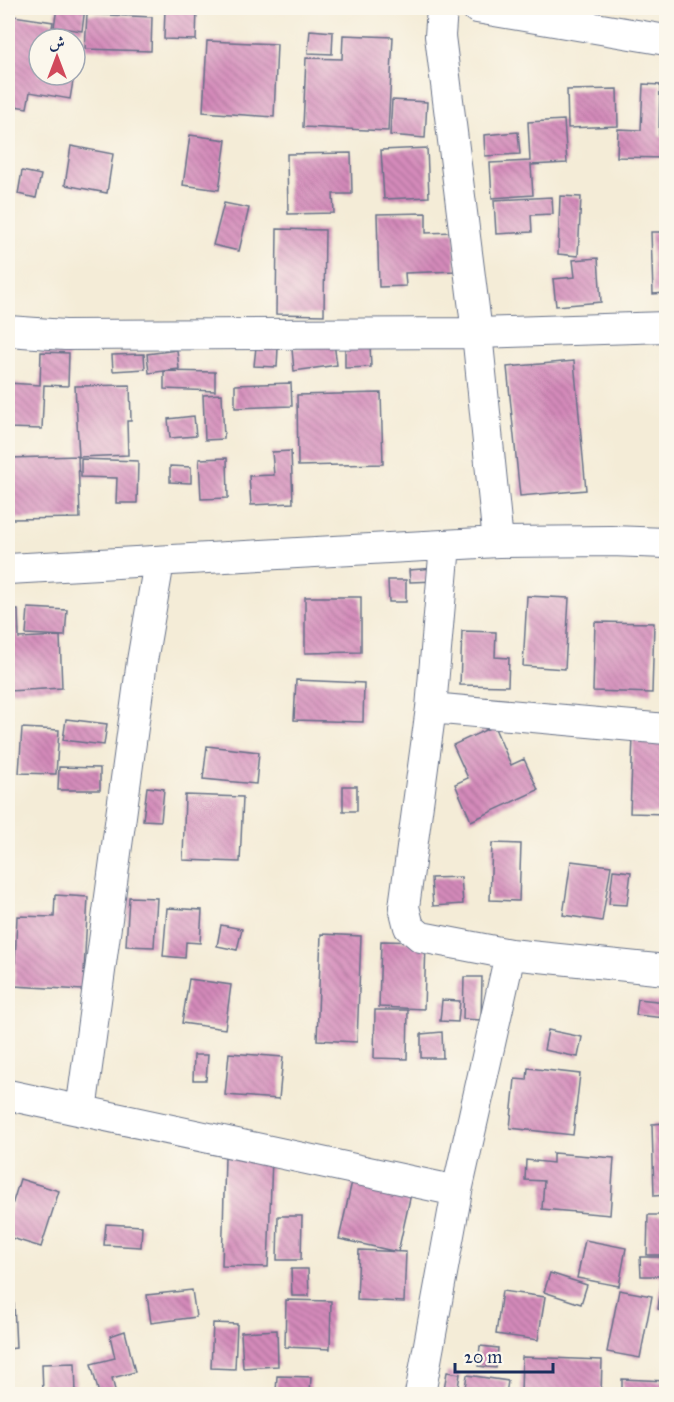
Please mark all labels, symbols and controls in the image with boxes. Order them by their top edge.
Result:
north arrow [27,27,87,87]
text: ش [49,33,65,52]
scale bar [455,1336,552,1374]
text: 20 m [464,1346,502,1368]

